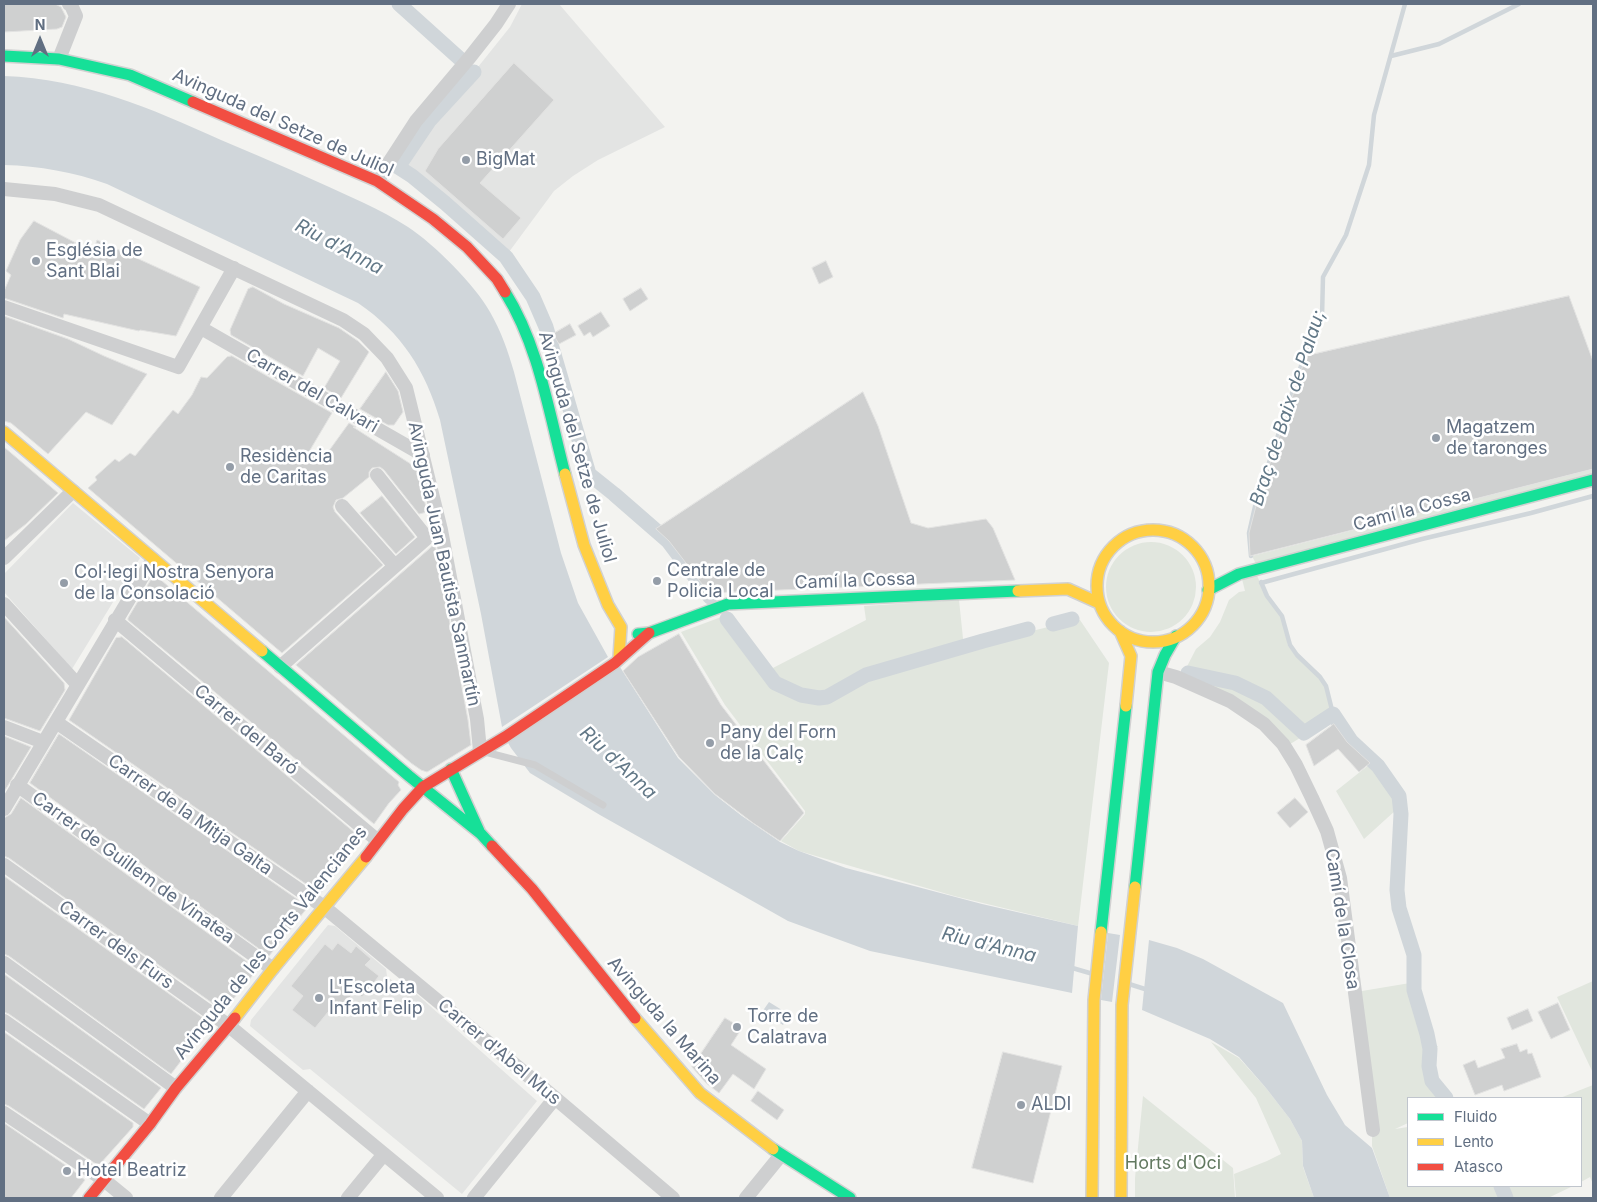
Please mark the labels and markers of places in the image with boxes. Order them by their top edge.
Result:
place label: BigMat [476,149,535,171]
marker: BigMat [460,154,472,166]
place label: Església de Sant Blai [46,240,143,282]
marker: Església de Sant Blai [30,255,42,267]
place label: Magatzem de taronges [1446,417,1548,459]
marker: Magatzem de taronges [1430,432,1442,444]
place label: Residència de Caritas [240,446,333,488]
marker: Residència de Caritas [224,461,236,473]
place label: Centrale de Policia Local [667,560,774,602]
place label: Col·legi Nostra Senyora de la Consolació [74,562,274,604]
marker: Centrale de Policia Local [651,575,663,587]
marker: Col·legi Nostra Senyora de la Consolació [58,577,70,589]
place label: Pany del Forn de la Calç [720,722,836,764]
marker: Pany del Forn de la Calç [704,737,716,749]
place label: L'Escoleta Infant Felip [329,977,423,1020]
marker: L'Escoleta Infant Felip [313,992,325,1004]
place label: Torre de Calatrava [747,1006,827,1048]
marker: Torre de Calatrava [731,1021,743,1033]
place label: ALDI [1031,1094,1071,1116]
marker: ALDI [1015,1099,1027,1111]
place label: Hotel Beatriz [77,1160,187,1182]
marker: Hotel Beatriz [61,1165,73,1177]

